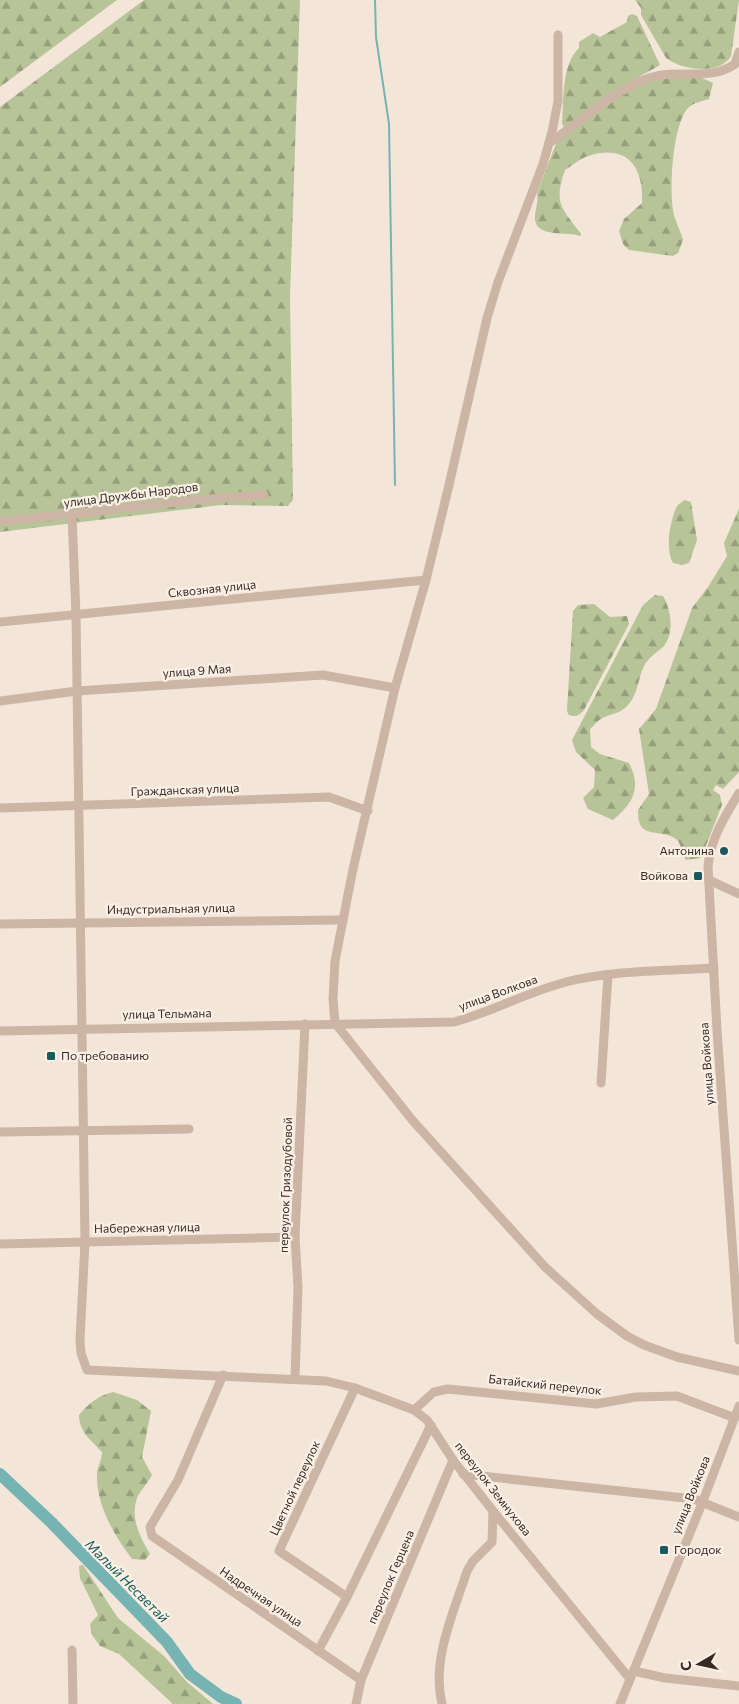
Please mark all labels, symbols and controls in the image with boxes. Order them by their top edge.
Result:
street label: улица Дружбы Народов [63,479,199,509]
street label: Сквозная улица [167,576,257,600]
street label: улица 9 Мая [162,661,232,679]
street label: Гражданская улица [130,780,239,798]
place label: Антонина [659,843,714,857]
marker: Антонина [718,845,730,857]
place label: Войкова [640,868,688,882]
marker: Войкова [692,870,704,882]
street label: Индустриальная улица [107,900,235,916]
street label: улица Волкова [456,971,539,1013]
street label: улица Тельмана [122,1005,212,1021]
street label: улица Войкова [696,1022,716,1106]
place label: По требованию [61,1048,149,1062]
marker: По требованию [45,1050,57,1062]
street label: переулок Гризодубовой [276,1117,294,1253]
street label: Набережная улица [94,1219,200,1235]
street label: Батайский переулок [488,1371,603,1397]
street label: Цветной переулок [266,1437,323,1537]
street label: переулок Земнухова [453,1439,535,1538]
street label: улица Войкова [668,1454,712,1536]
street label: переулок Герцена [364,1528,416,1626]
water label: Малый Несветай [82,1535,173,1626]
place label: Городок [674,1542,722,1556]
marker: Городок [658,1544,670,1556]
street label: Надречная улица [218,1563,305,1629]
north arrow [674,1639,724,1689]
text: С [677,1660,695,1672]

